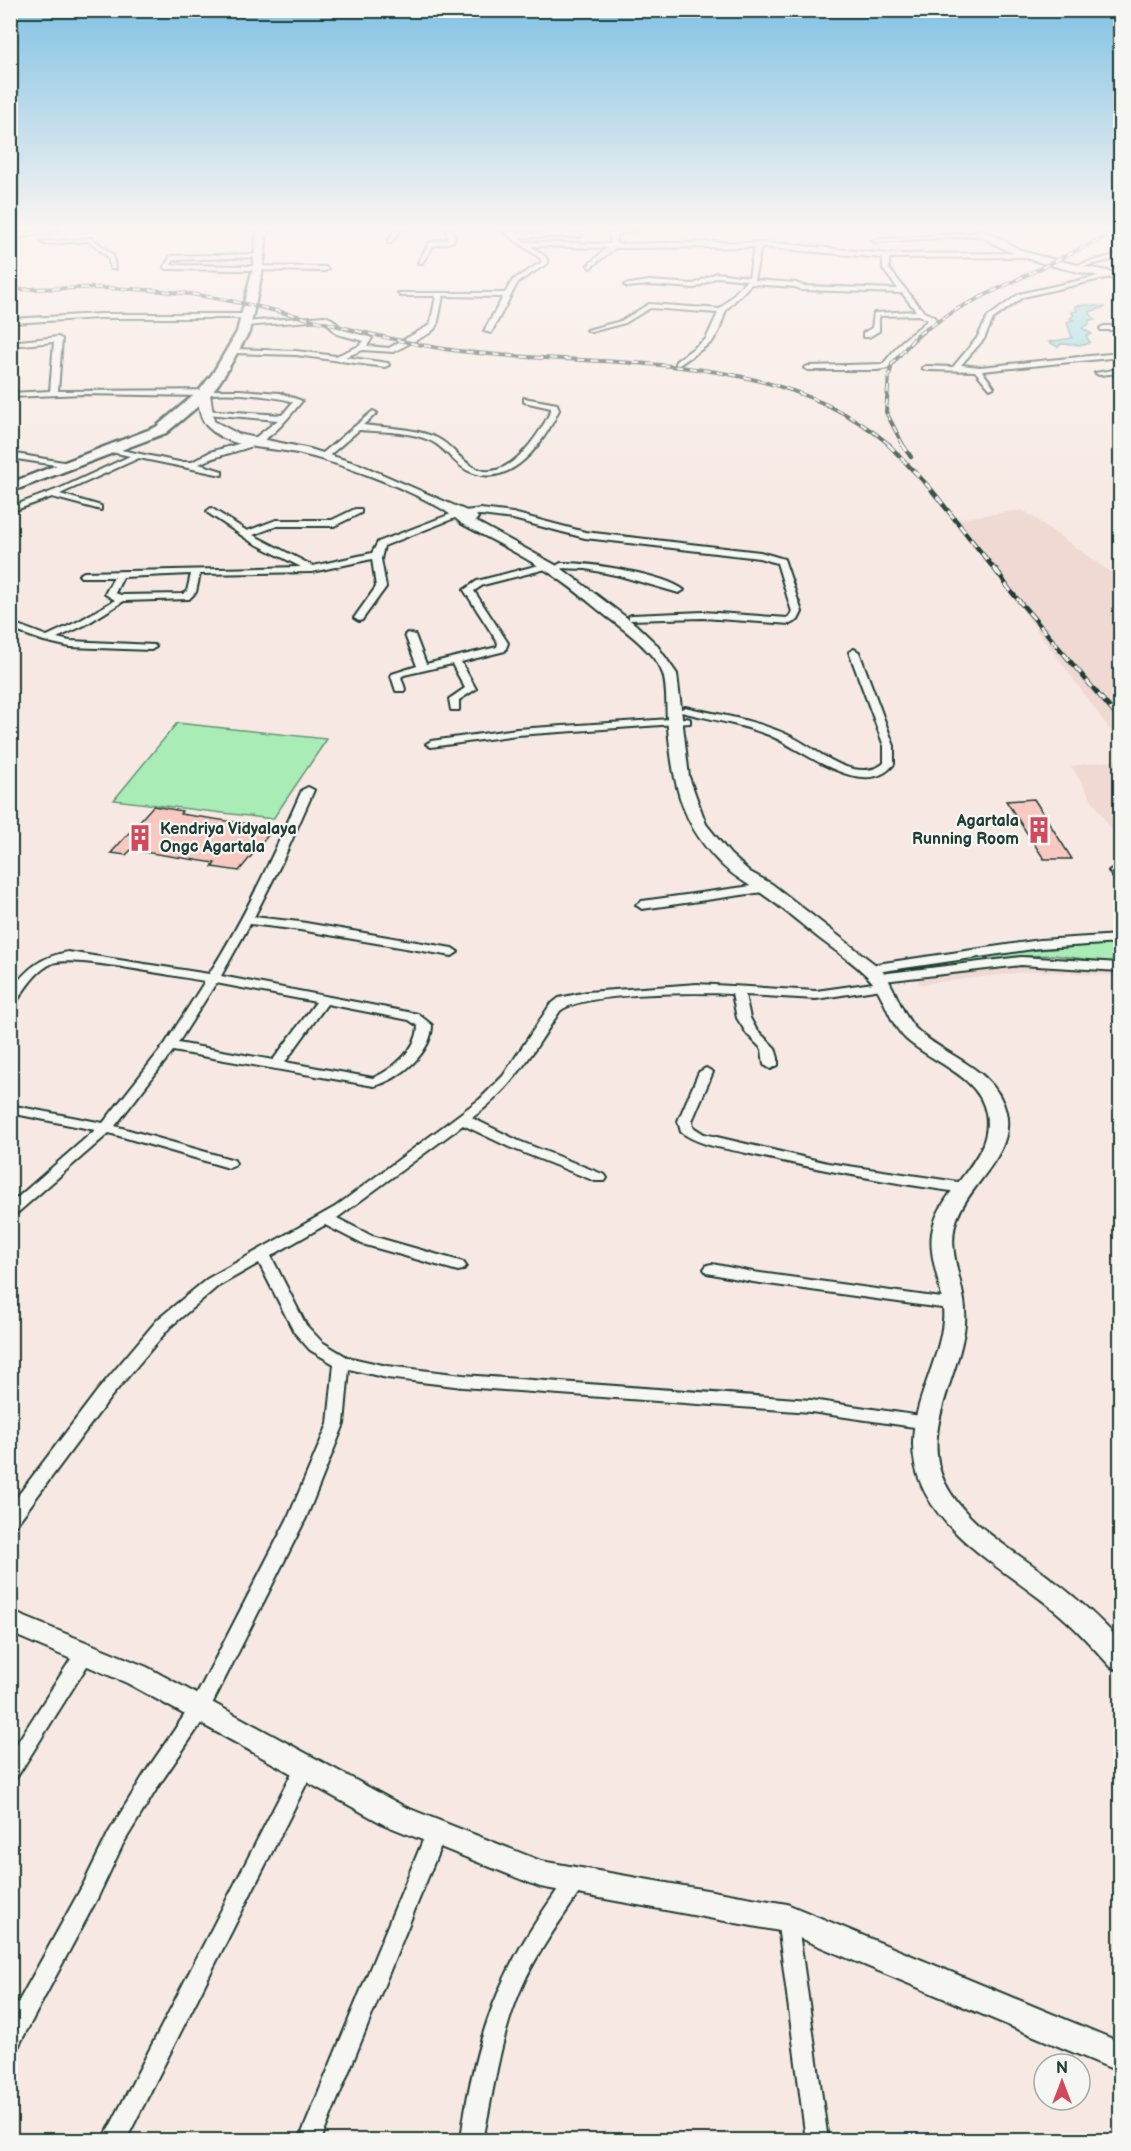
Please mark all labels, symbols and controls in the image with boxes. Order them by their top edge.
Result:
place label: Agartala Running Room [912,812,1019,849]
building icon: Agartala Running Room [1024,815,1054,845]
place label: Kendriya Vidyalaya Ongc Agartala [160,820,297,857]
building icon: Kendriya Vidyalaya Ongc Agartala [125,823,155,853]
north arrow [1032,2052,1092,2112]
text: N [1056,2059,1068,2078]

